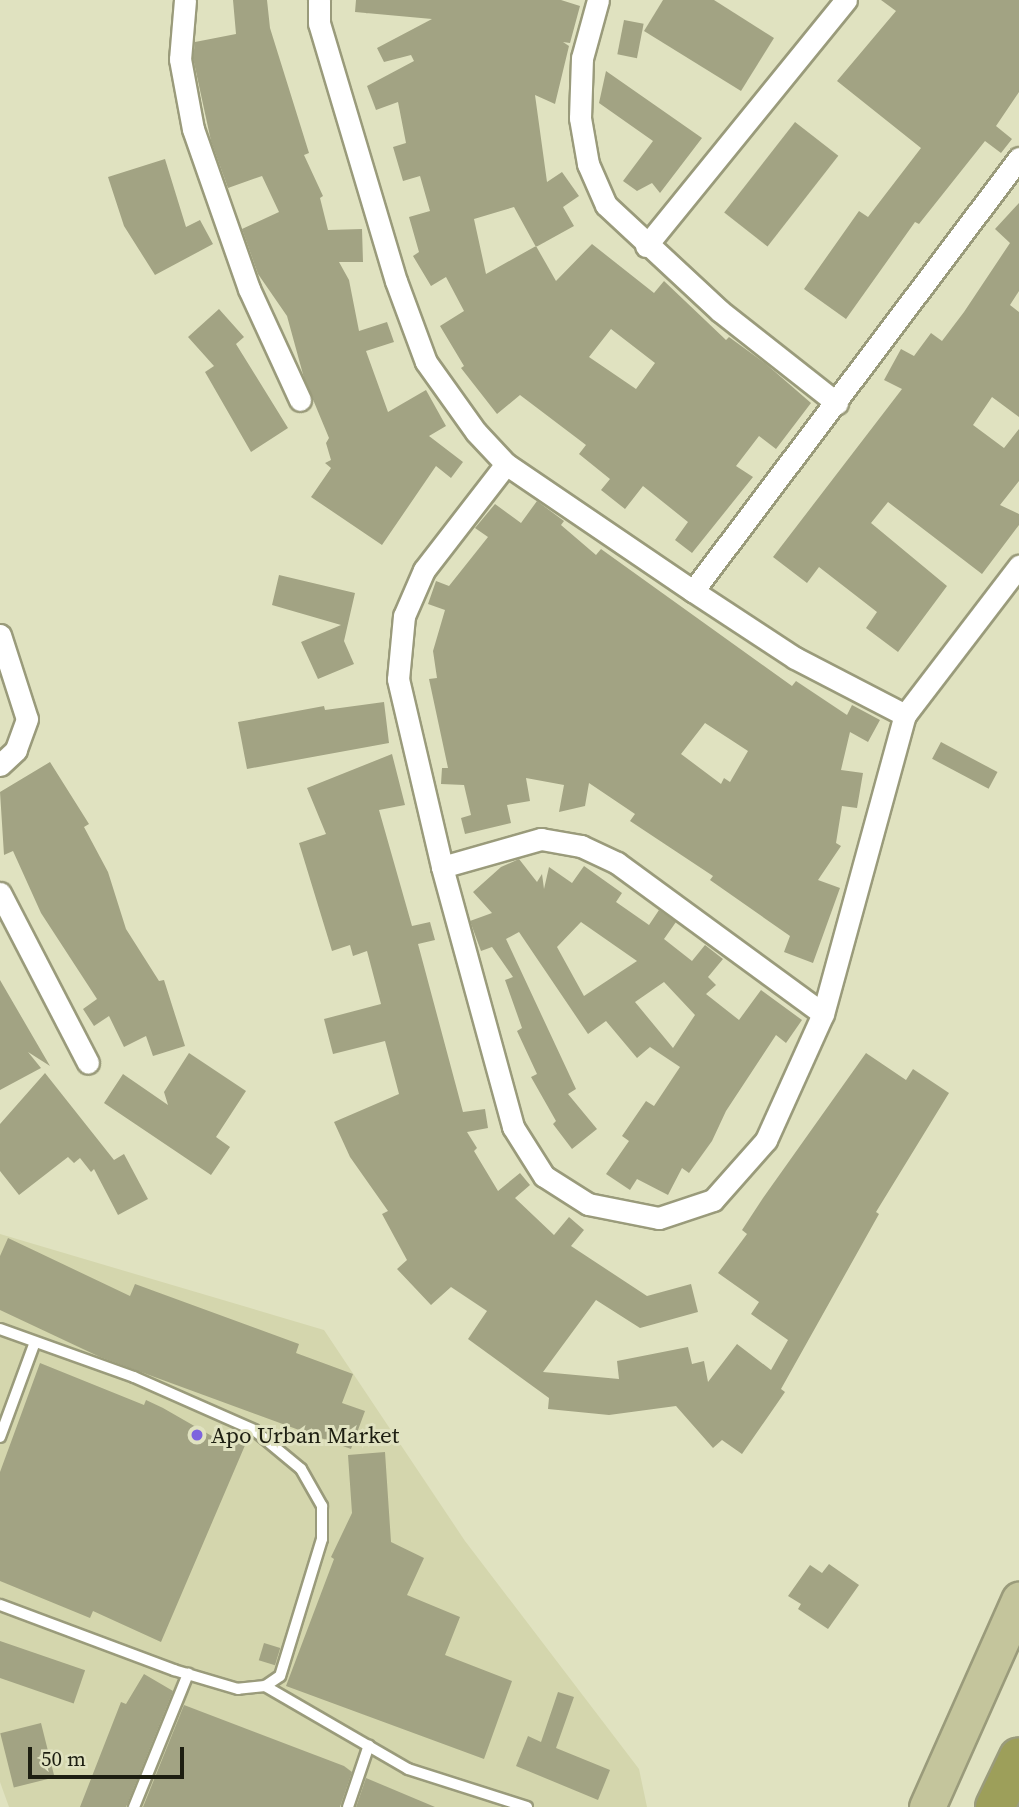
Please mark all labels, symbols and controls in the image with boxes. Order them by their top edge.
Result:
place label: Apo Urban Market [211,1421,399,1449]
marker: Apo Urban Market [189,1427,205,1443]
scale bar [32,1734,187,1778]
text: 50 m [41,1744,86,1773]

